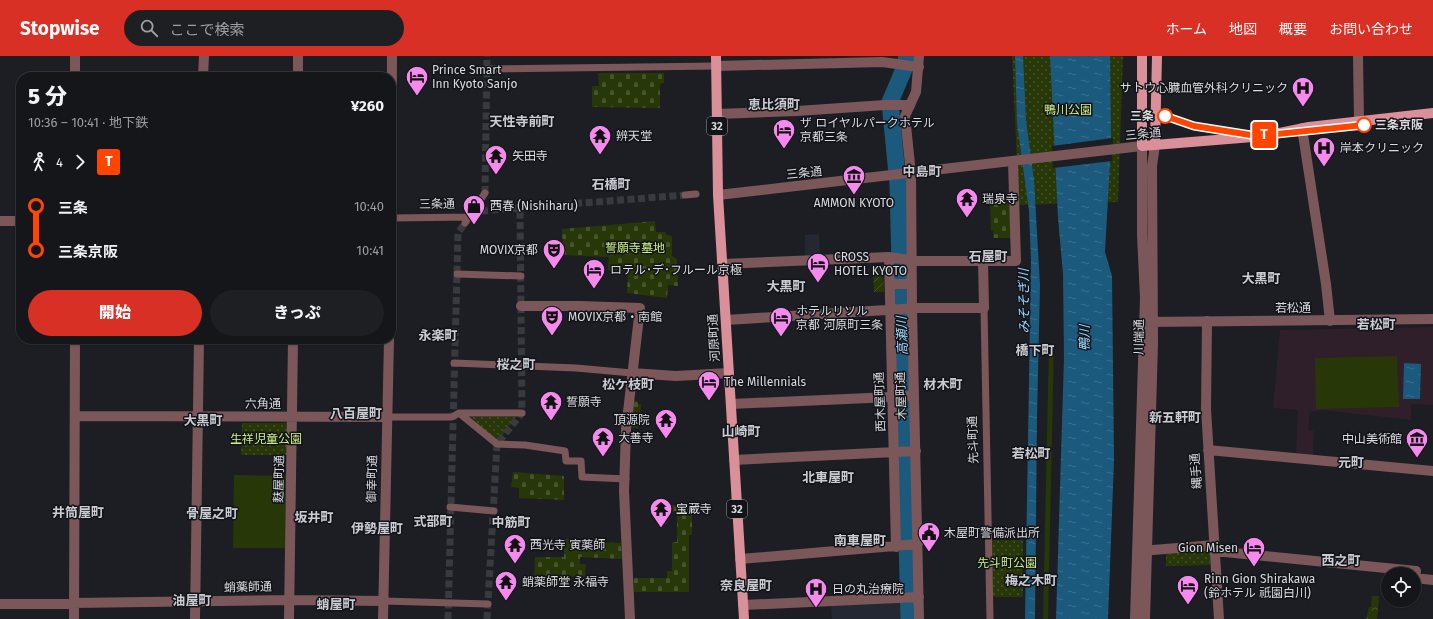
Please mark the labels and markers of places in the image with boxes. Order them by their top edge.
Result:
place label: Prince Smart Inn Kyoto Sanjo [432,63,517,91]
hotel icon: Prince Smart Inn Kyoto Sanjo [404,64,430,97]
hospital icon: サトウ心臓血管外科クリニック [1290,75,1316,108]
place label: サトウ心臓血管外科クリニック [1120,81,1288,95]
marker: 三条 [1157,108,1173,124]
place label: 三条 [1130,109,1154,123]
place label: ザ ロイヤルパークホテル 京都三条 [800,116,935,144]
hotel icon: ザ ロイヤルパークホテル 京都三条 [771,117,797,150]
marker: 三条京阪 [1356,117,1372,133]
place label: 三条京阪 [1375,118,1423,132]
temple icon: 辨天堂 [587,123,613,156]
place label: 辨天堂 [616,129,652,143]
hospital icon: 岸本クリニック [1311,135,1337,168]
place label: 岸本クリニック [1340,141,1424,155]
temple icon: 矢田寺 [483,143,509,176]
place label: 矢田寺 [512,149,548,163]
museum icon: AMMON KYOTO [841,163,867,196]
temple icon: 瑞泉寺 [954,186,980,219]
place label: 瑞泉寺 [982,192,1018,206]
shop icon: 西春 (Nishiharu) [461,193,487,226]
place label: AMMON KYOTO [814,196,894,210]
place label: 西春 (Nishiharu) [490,199,578,213]
theatre icon: MOVIX京都 [541,237,567,270]
place label: MOVIX京都 [480,243,538,257]
place label: CROSS HOTEL KYOTO [834,250,907,278]
hotel icon: CROSS HOTEL KYOTO [805,251,831,284]
hotel icon: ロテル･デ･フルール京極 [581,257,607,290]
place label: ロテル･デ･フルール京極 [610,263,742,277]
theatre icon: MOVIX京都・南館 [539,304,565,337]
place label: ホテルリソル 京都 河原町三条 [796,304,883,332]
hotel icon: ホテルリソル 京都 河原町三条 [768,305,794,338]
place label: MOVIX京都・南館 [568,310,662,324]
hotel icon: The Millennials [696,369,722,402]
place label: The Millennials [724,375,807,389]
temple icon: 誓願寺 [538,389,564,422]
place label: 誓願寺 [566,395,602,409]
temple icon: 頂源院 [653,407,679,440]
place label: 頂源院 [614,413,650,427]
temple icon: 大善寺 [590,425,616,458]
museum icon: 中山美術館 [1404,426,1430,459]
place label: 大善寺 [618,431,654,445]
place label: 中山美術館 [1342,432,1402,446]
temple icon: 宝蔵寺 [648,496,674,529]
place label: 宝蔵寺 [676,502,712,516]
public building icon: 木屋町警備派出所 [916,520,942,553]
place label: 木屋町警備派出所 [944,526,1040,540]
temple icon: 西光寺 寅薬師 [502,532,528,565]
hotel icon: Gion Misen [1241,535,1267,568]
place label: 西光寺 寅薬師 [530,538,605,552]
place label: Gion Misen [1178,541,1238,555]
temple icon: 蛸薬師堂 永福寺 [493,569,519,602]
place label: Rinn Gion Shirakawa (鈴ホテル 祇園白川) [1204,572,1315,600]
hotel icon: Rinn Gion Shirakawa (鈴ホテル 祇園白川) [1175,573,1201,606]
place label: 蛸薬師堂 永福寺 [522,575,609,589]
hospital icon: 日の丸治療院 [803,576,829,609]
place label: 日の丸治療院 [832,582,904,596]

